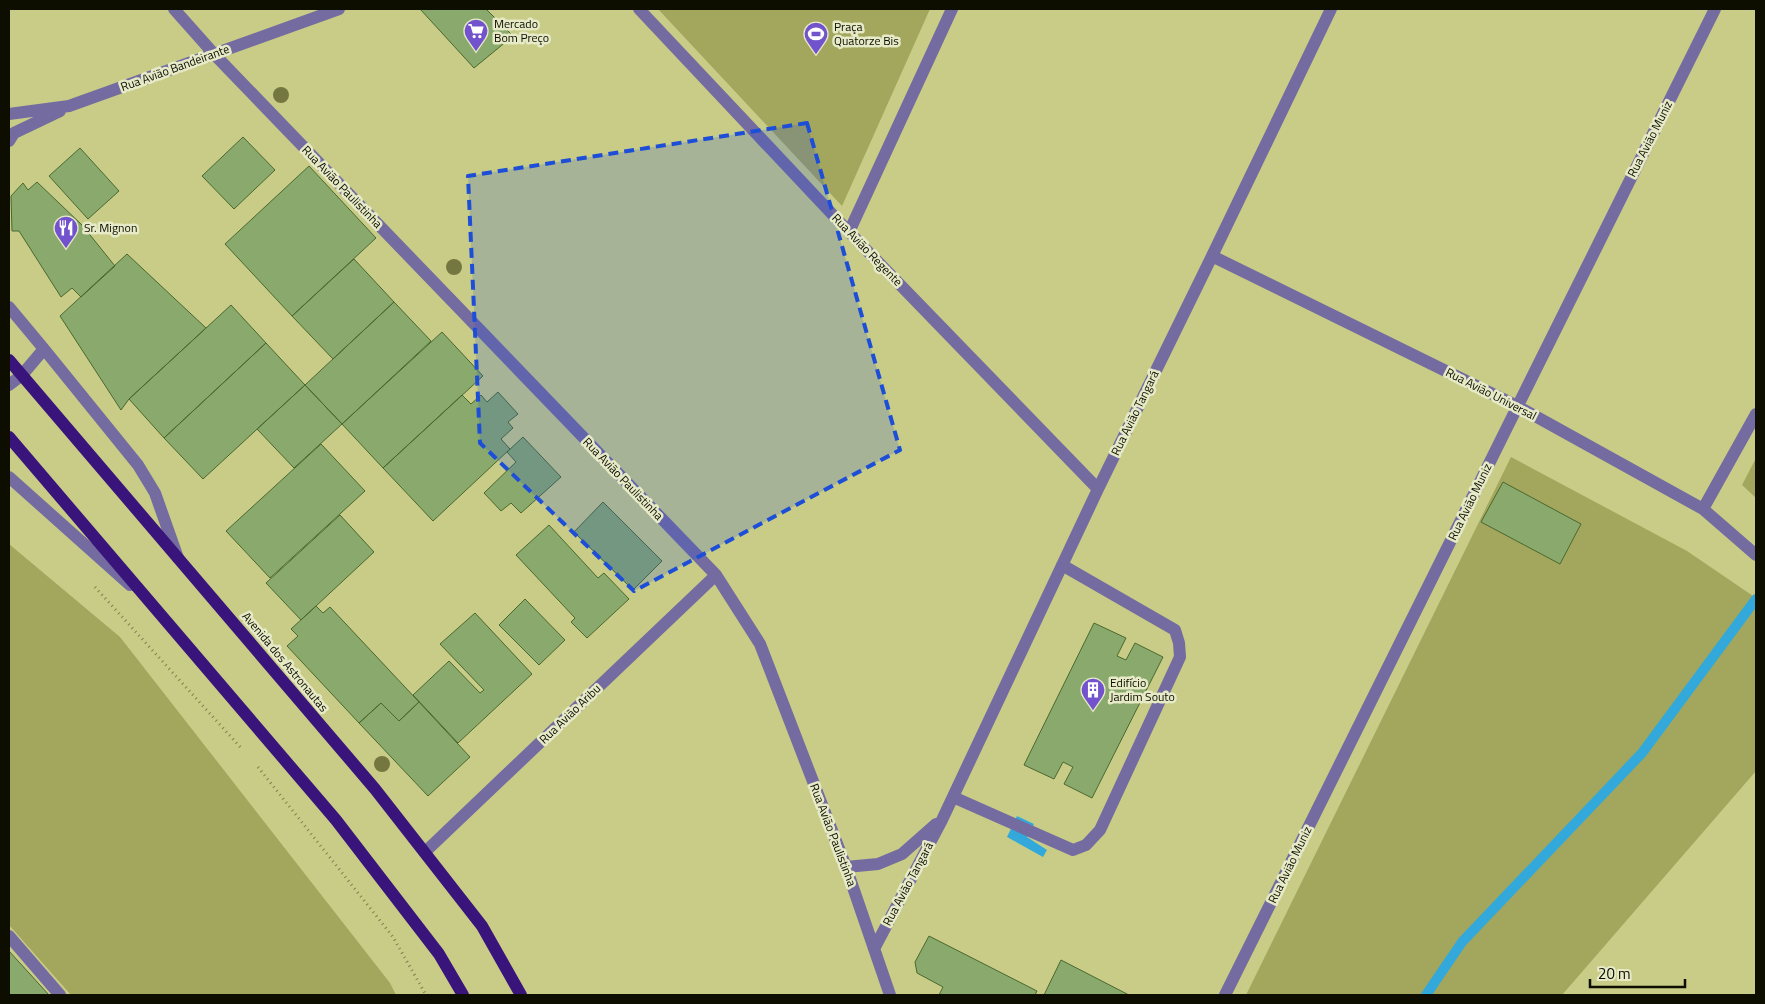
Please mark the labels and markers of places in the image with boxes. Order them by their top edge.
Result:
place label: Mercado Bom Preço [494,14,549,47]
place label: Praça Quatorze Bis [834,17,899,50]
supermarket icon: Mercado Bom Preço [463,18,489,52]
sports icon: Praça Quatorze Bis [803,21,829,55]
restaurant icon: Sr. Mignon [53,215,79,249]
place label: Sr. Mignon [84,218,137,237]
place label: Edifício Jardim Souto [1110,673,1175,706]
building icon: Edifício Jardim Souto [1080,677,1106,711]

